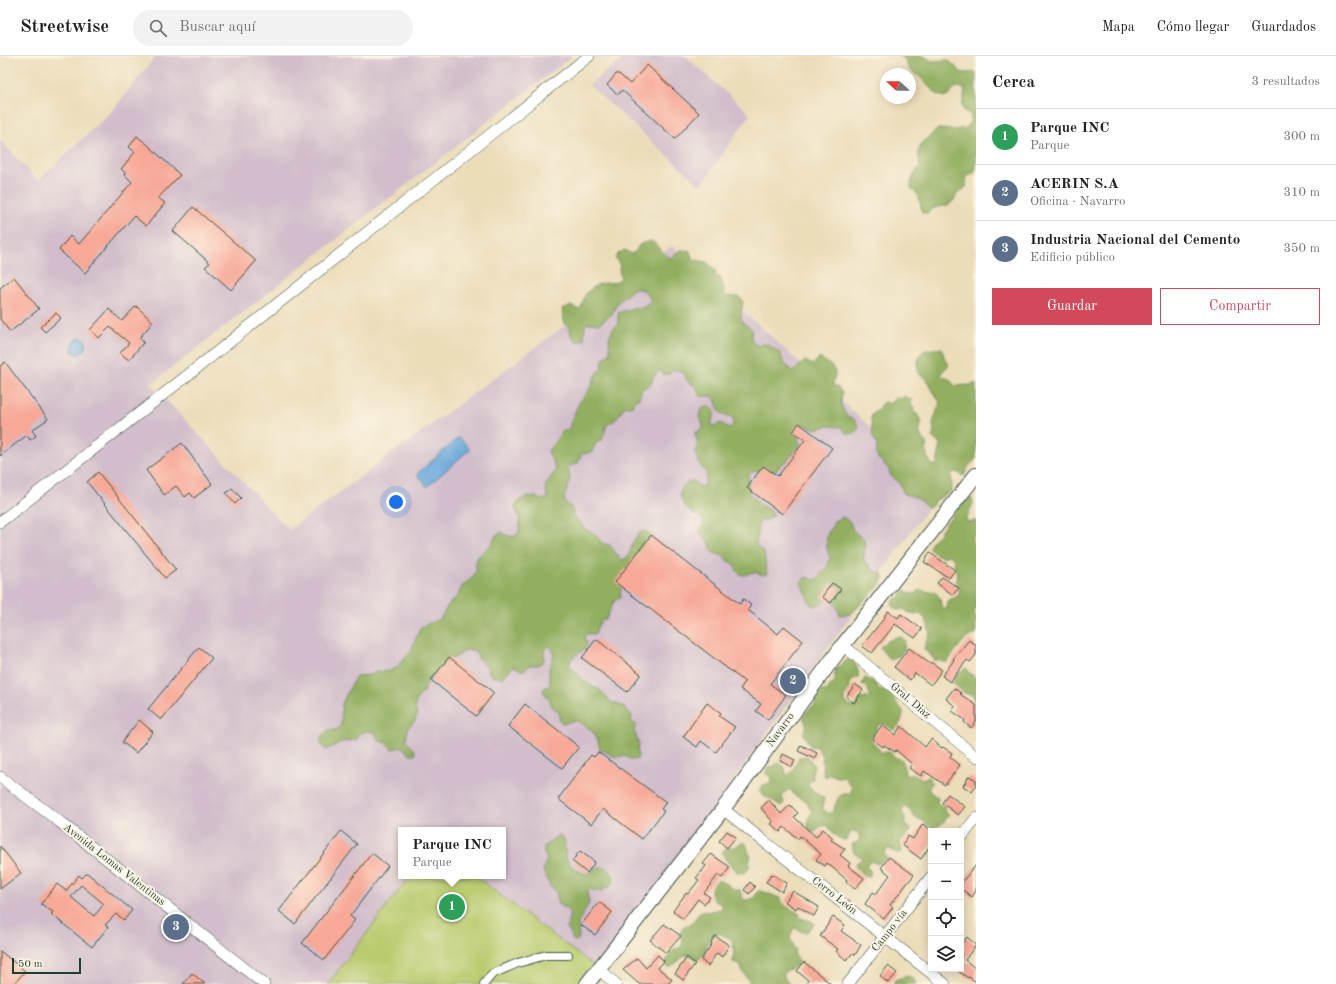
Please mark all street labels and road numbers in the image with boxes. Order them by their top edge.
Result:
street label: Gral. Diaz [888,681,932,721]
street label: Navarro [765,711,797,749]
street label: Avenida Lomas Valentinas [61,822,167,908]
street label: Cerro León [809,875,859,917]
street label: Campo vía [870,907,910,954]

